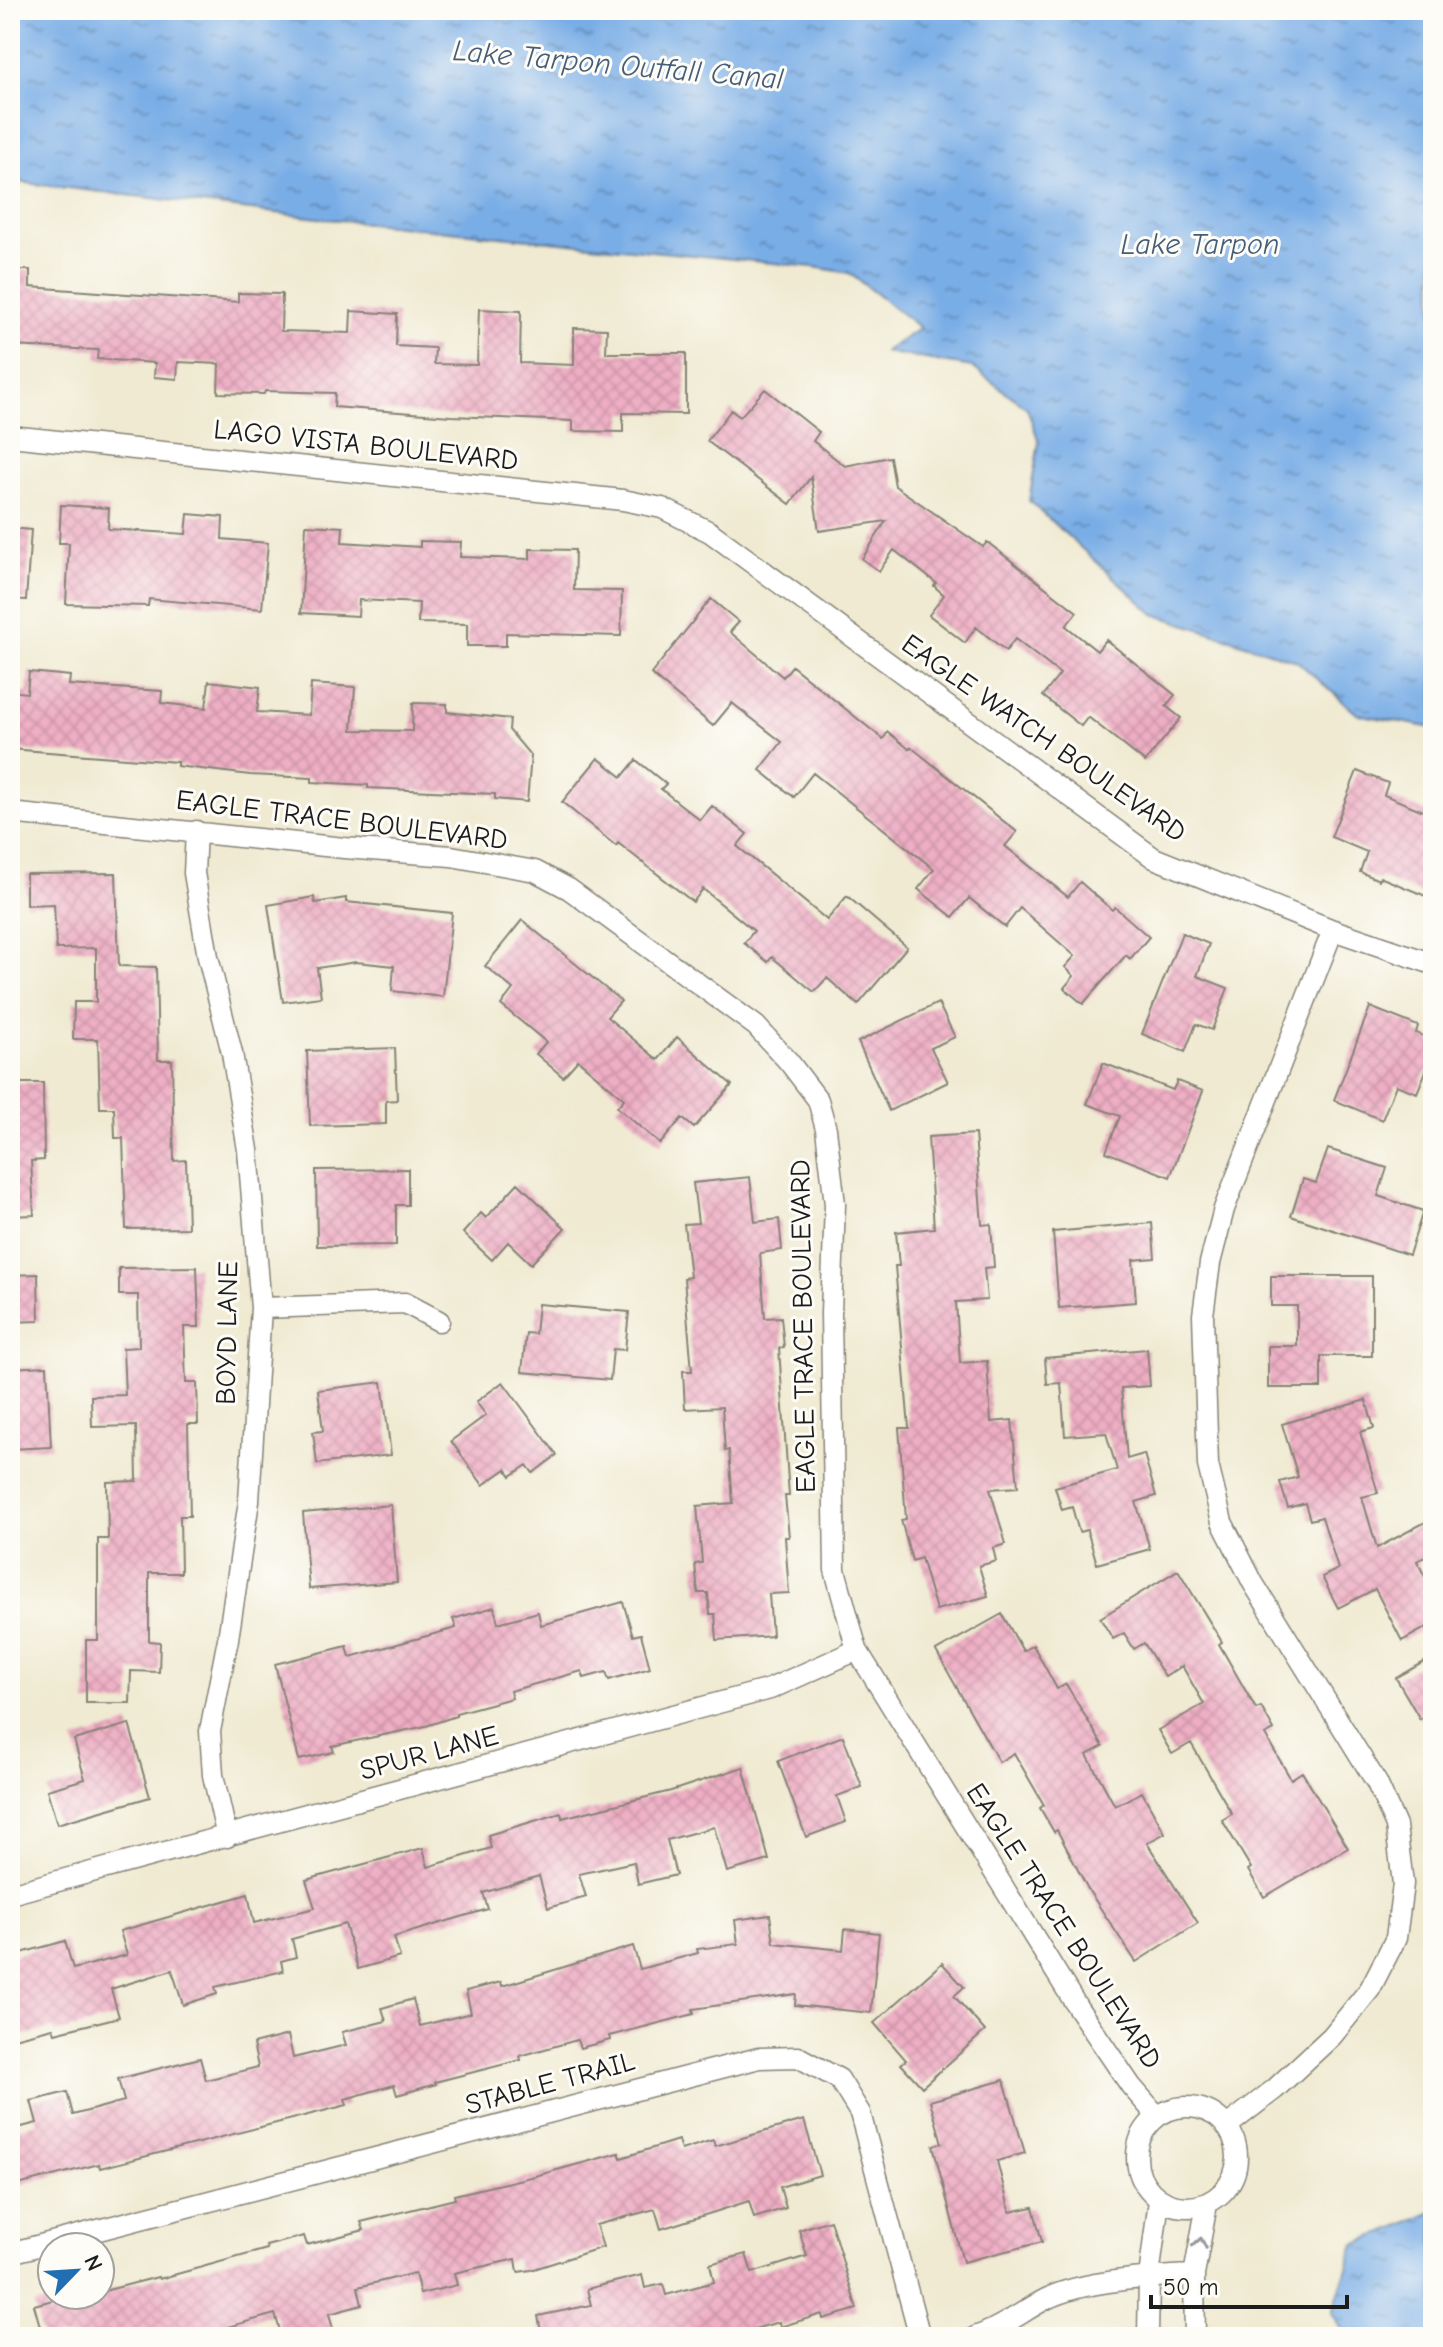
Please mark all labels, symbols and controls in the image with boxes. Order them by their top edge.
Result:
water label: Lake Tarpon Outfall Canal [451,33,785,97]
water label: Lake Tarpon [1121,227,1279,262]
street label: LAGO VISTA BOULEVARD [212,413,520,477]
street label: EAGLE WATCH BOULEVARD [896,627,1192,849]
street label: EAGLE TRACE BOULEVARD [174,784,510,856]
street label: EAGLE TRACE BOULEVARD [784,1159,822,1493]
street label: BOYD LANE [210,1261,244,1405]
street label: SPUR LANE [356,1719,502,1787]
street label: EAGLE TRACE BOULEVARD [960,1777,1168,2075]
street label: STABLE TRAIL [462,2045,638,2121]
north arrow [36,2231,116,2311]
one-way arrow [1190,2236,1207,2249]
text: N [78,2251,108,2275]
scale bar [1151,2259,1347,2309]
text: 50 m [1163,2273,1219,2301]

